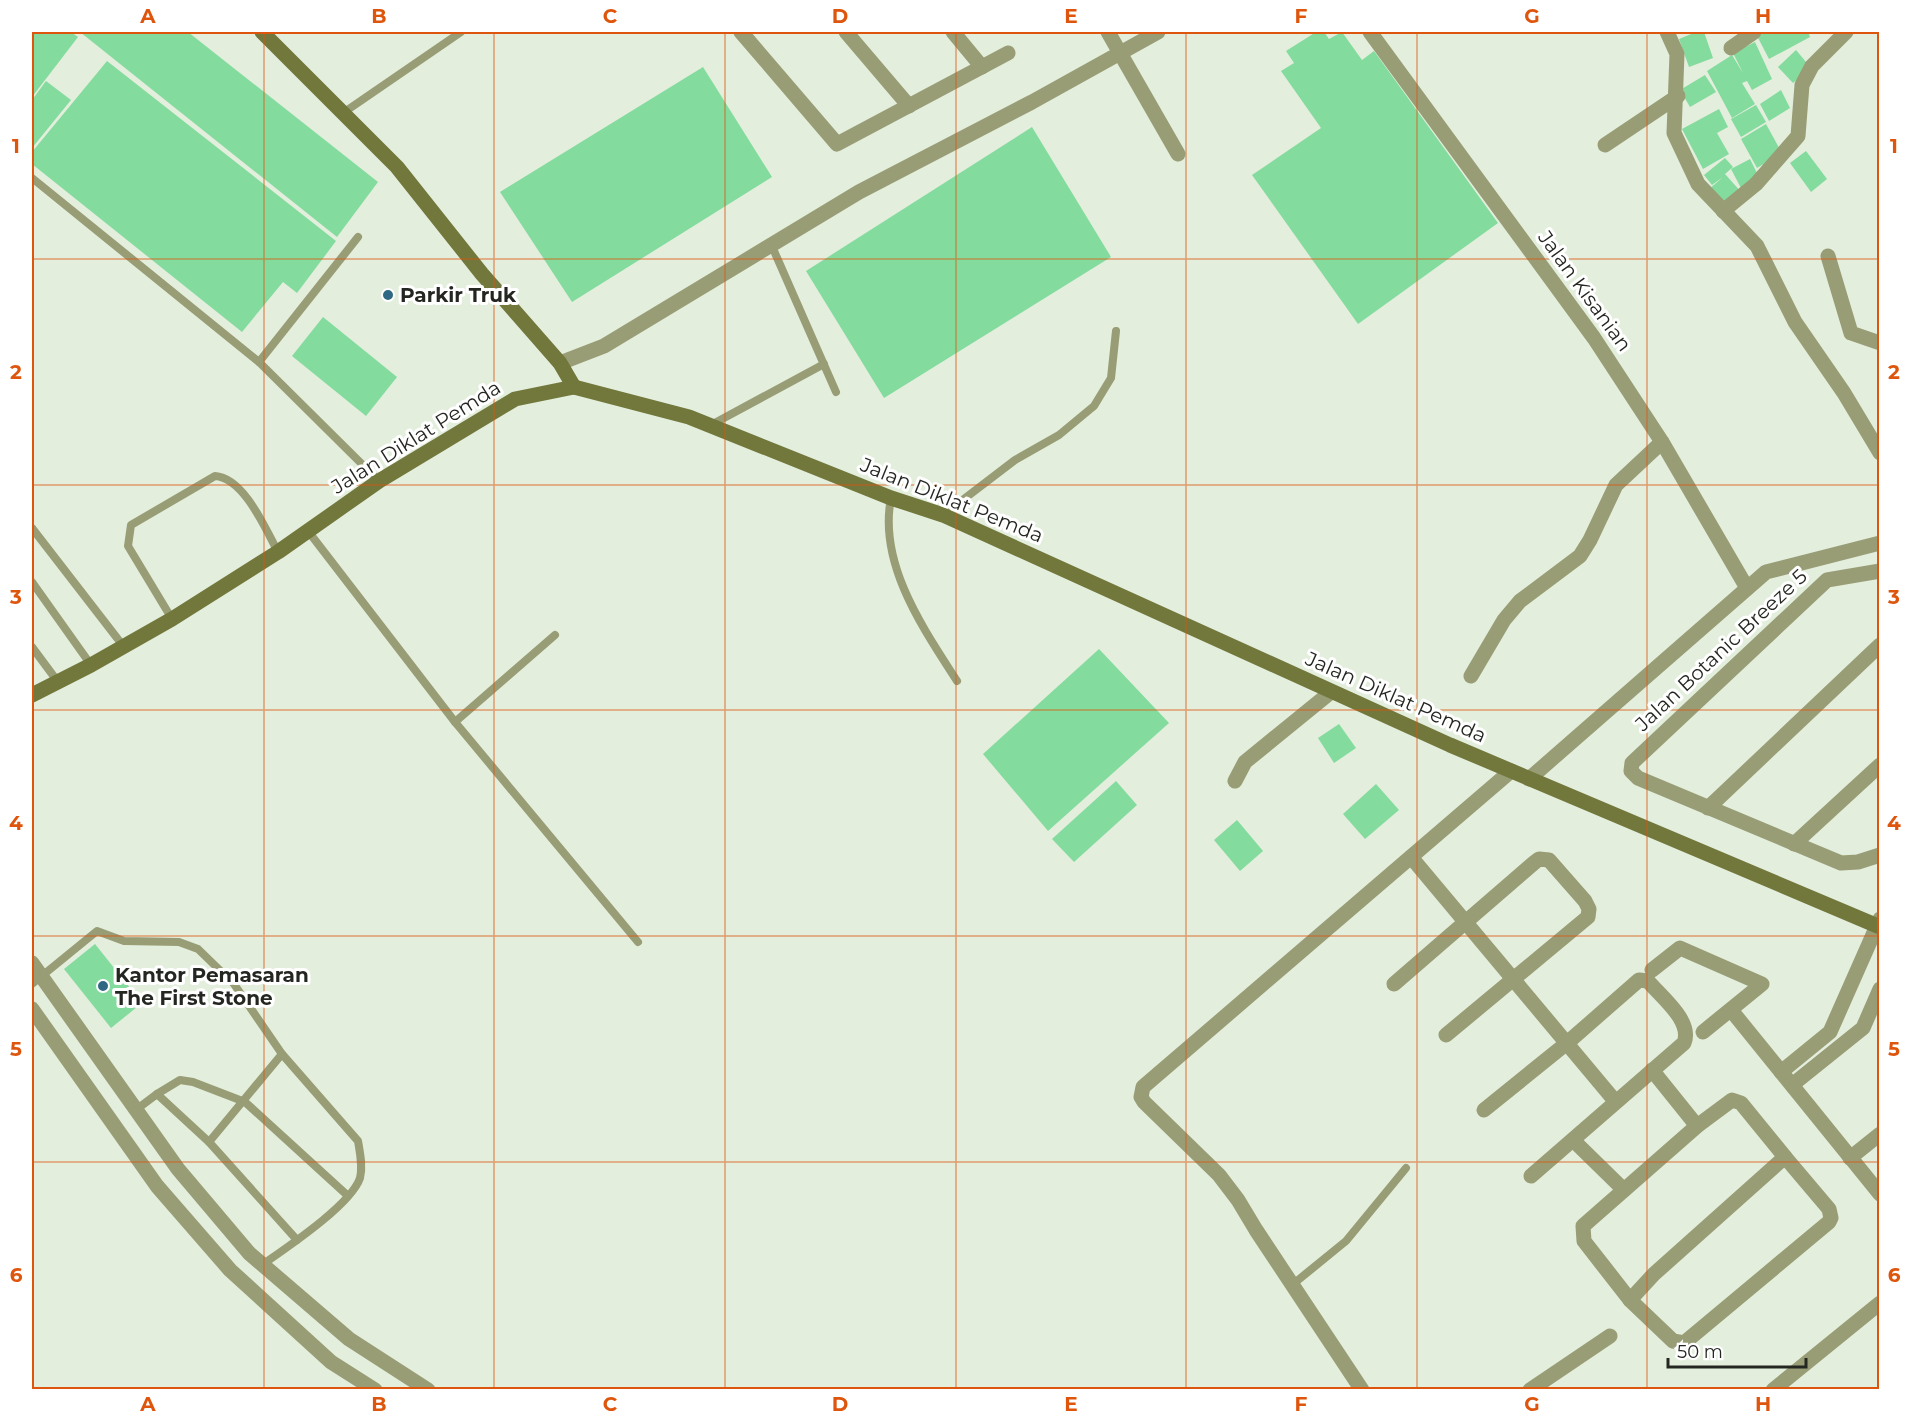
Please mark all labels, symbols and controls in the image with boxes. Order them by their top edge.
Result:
text: A [139,4,156,28]
text: B [371,4,387,28]
text: C [603,4,618,28]
text: D [832,4,848,28]
text: E [1064,4,1078,28]
text: F [1295,4,1308,28]
text: G [1524,4,1540,28]
text: H [1755,4,1771,28]
text: 1 [12,134,20,158]
text: 1 [1890,134,1898,158]
street label: Jalan Kisanian [1533,225,1637,356]
place label: Parkir Truk [400,283,517,307]
marker: Parkir Truk [381,288,395,302]
text: 2 [10,360,22,384]
text: 2 [1888,360,1900,384]
street label: Jalan Diklat Pemda [326,375,505,499]
street label: Jalan Diklat Pemda [856,452,1047,548]
street label: Jalan Botanic Breeze 5 [1629,564,1812,736]
text: 3 [9,585,22,609]
text: 3 [1887,585,1900,609]
street label: Jalan Diklat Pemda [1301,646,1490,748]
text: 4 [9,811,23,835]
text: 4 [1887,811,1901,835]
place label: Kantor Pemasaran The First Stone [115,963,309,1010]
marker: Kantor Pemasaran The First Stone [96,979,110,993]
text: 5 [10,1037,22,1061]
text: 5 [1888,1037,1900,1061]
text: 6 [10,1263,23,1287]
text: 6 [1888,1263,1901,1287]
scale bar [1668,1331,1806,1369]
text: 50 m [1677,1341,1723,1363]
text: A [139,1392,156,1416]
text: B [371,1392,387,1416]
text: C [603,1392,618,1416]
text: D [832,1392,848,1416]
text: E [1064,1392,1078,1416]
text: F [1295,1392,1308,1416]
text: G [1524,1392,1540,1416]
text: H [1755,1392,1771,1416]

